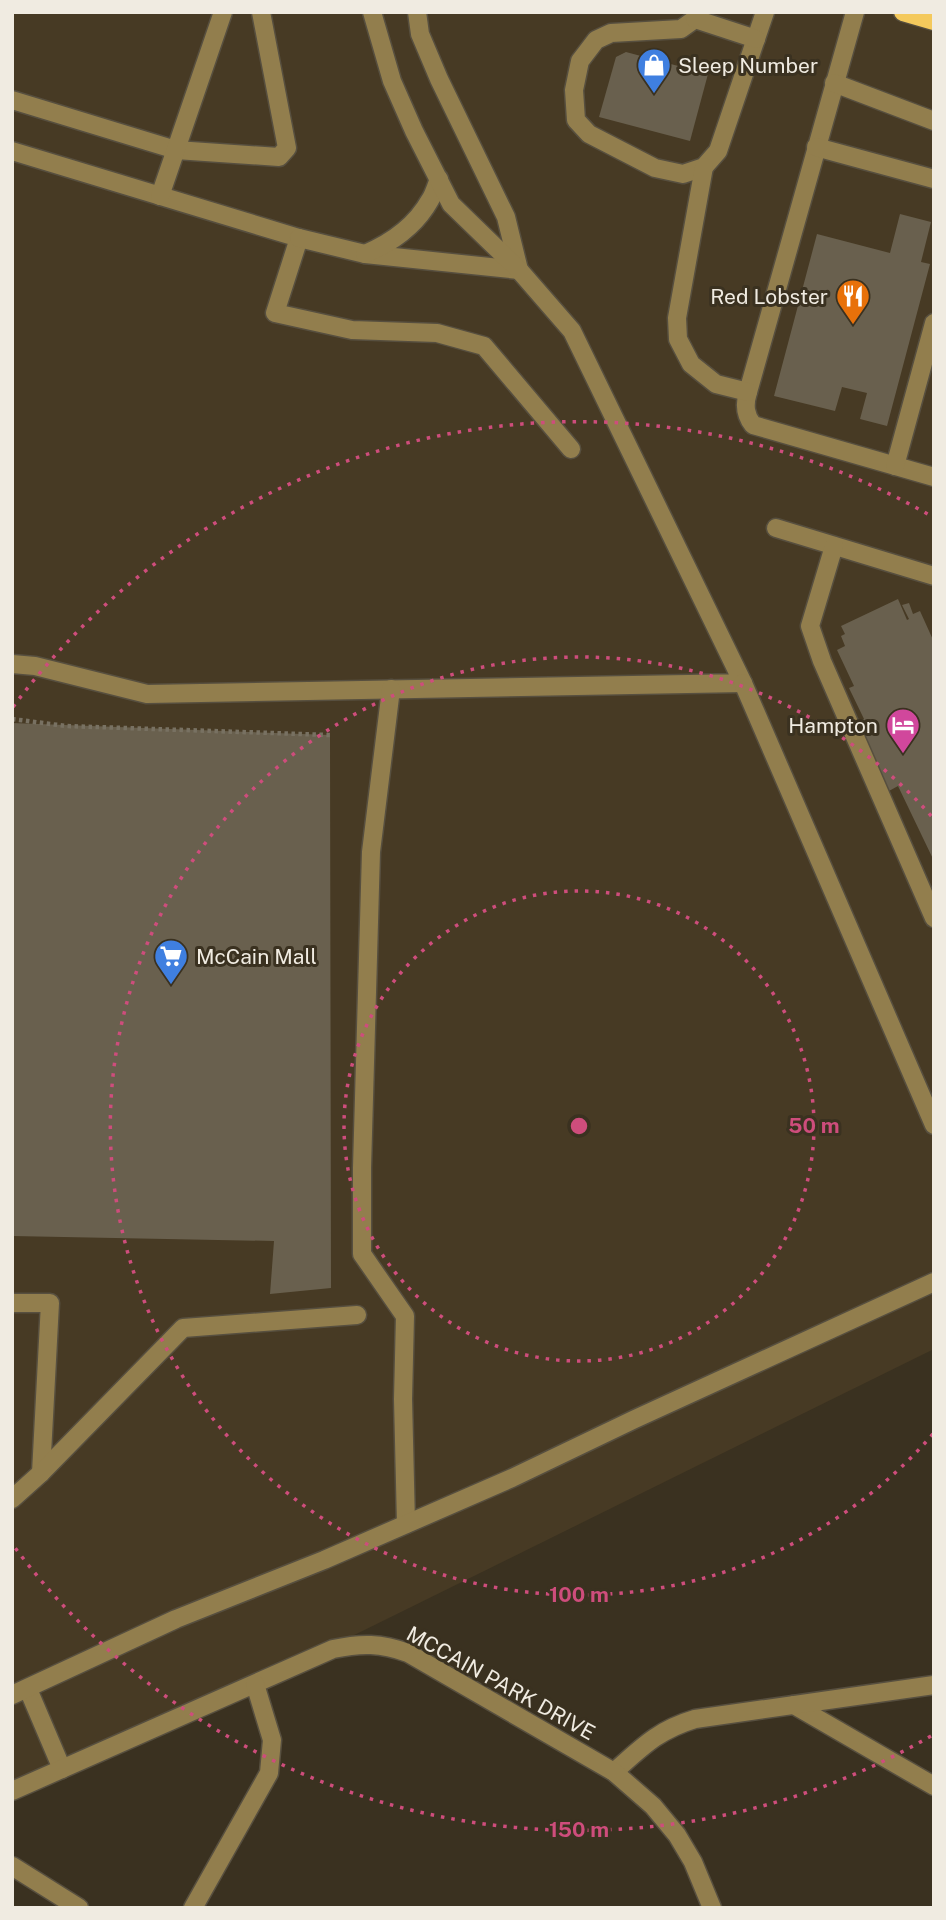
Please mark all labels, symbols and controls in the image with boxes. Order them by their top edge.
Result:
shop icon: Sleep Number [635,46,673,95]
place label: Sleep Number [678,53,818,78]
restaurant icon: Red Lobster [834,277,872,326]
place label: Red Lobster [710,284,828,309]
hotel icon: Hampton [884,706,922,755]
place label: Hampton [788,713,878,738]
supermarket icon: McCain Mall [152,937,190,986]
place label: McCain Mall [196,944,317,969]
text: 50 m [788,1113,840,1138]
centre of rings [567,1114,591,1138]
text: 100 m [549,1582,609,1607]
street label: MCCAIN PARK DRIVE [402,1621,600,1745]
text: 150 m [549,1817,609,1842]

